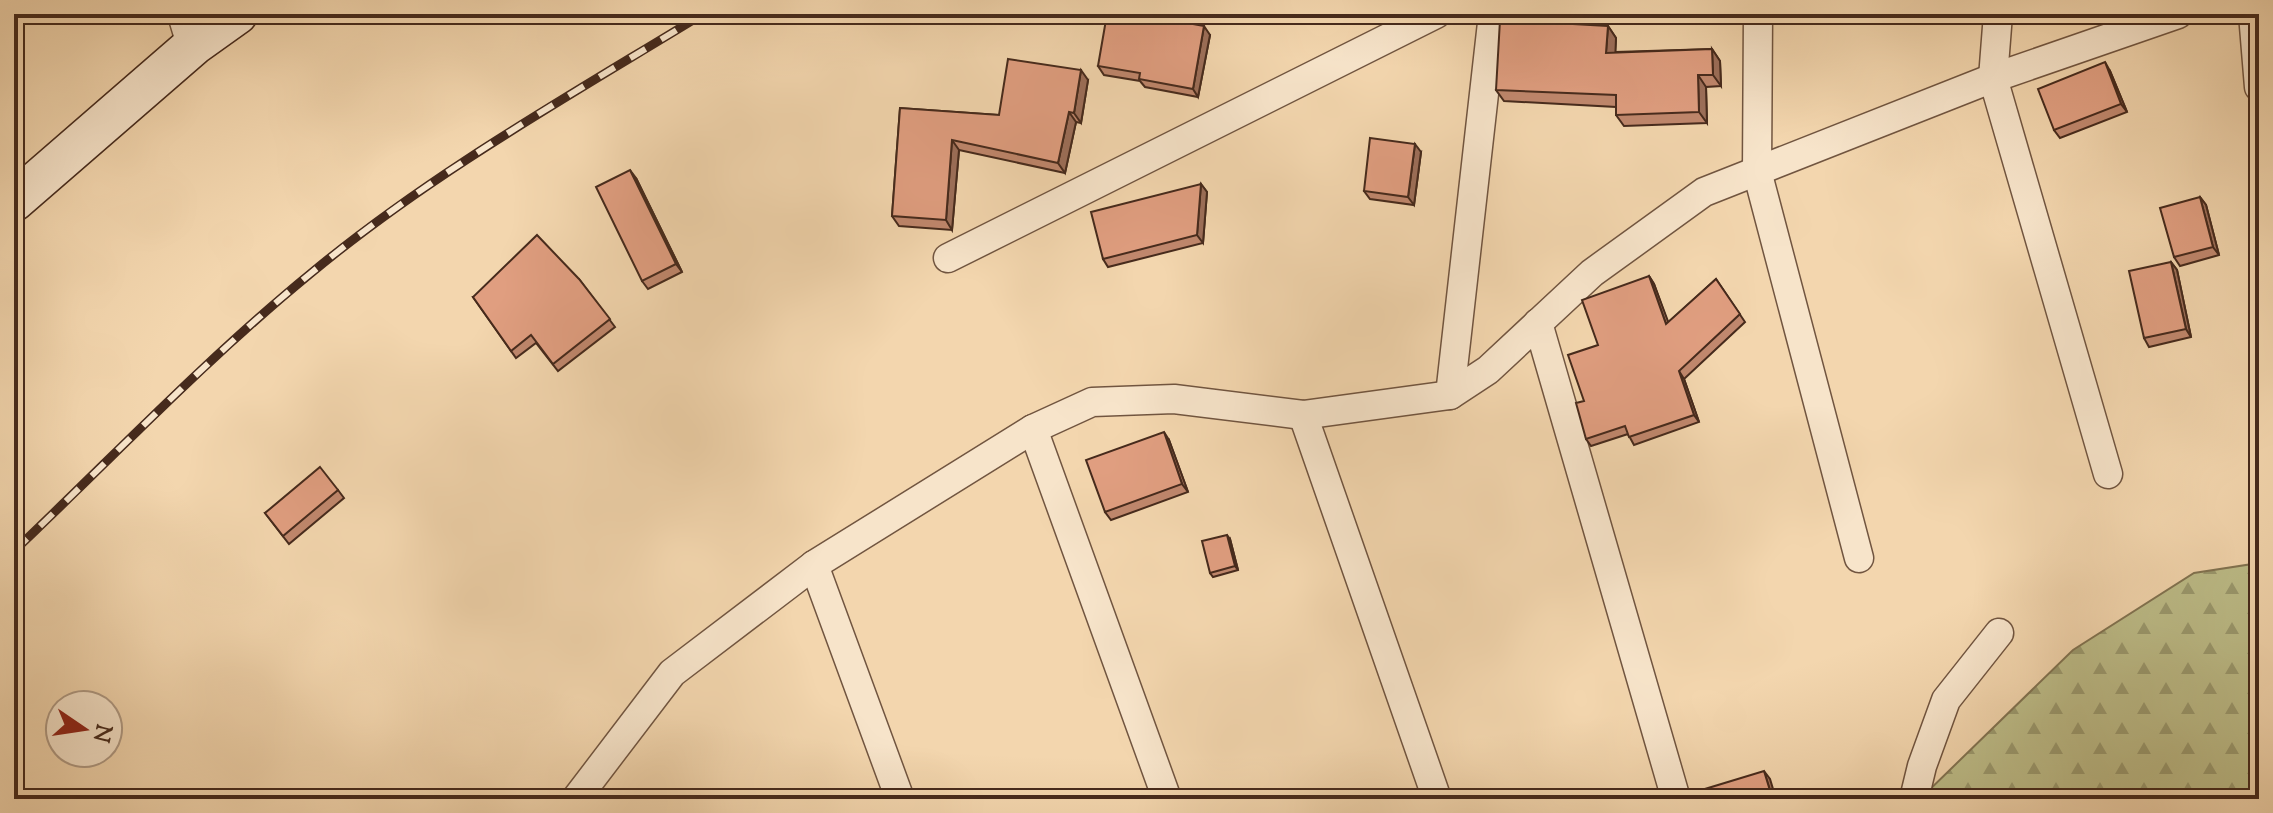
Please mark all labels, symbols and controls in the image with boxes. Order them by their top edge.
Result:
north arrow [44,689,124,769]
text: N [83,721,118,745]

